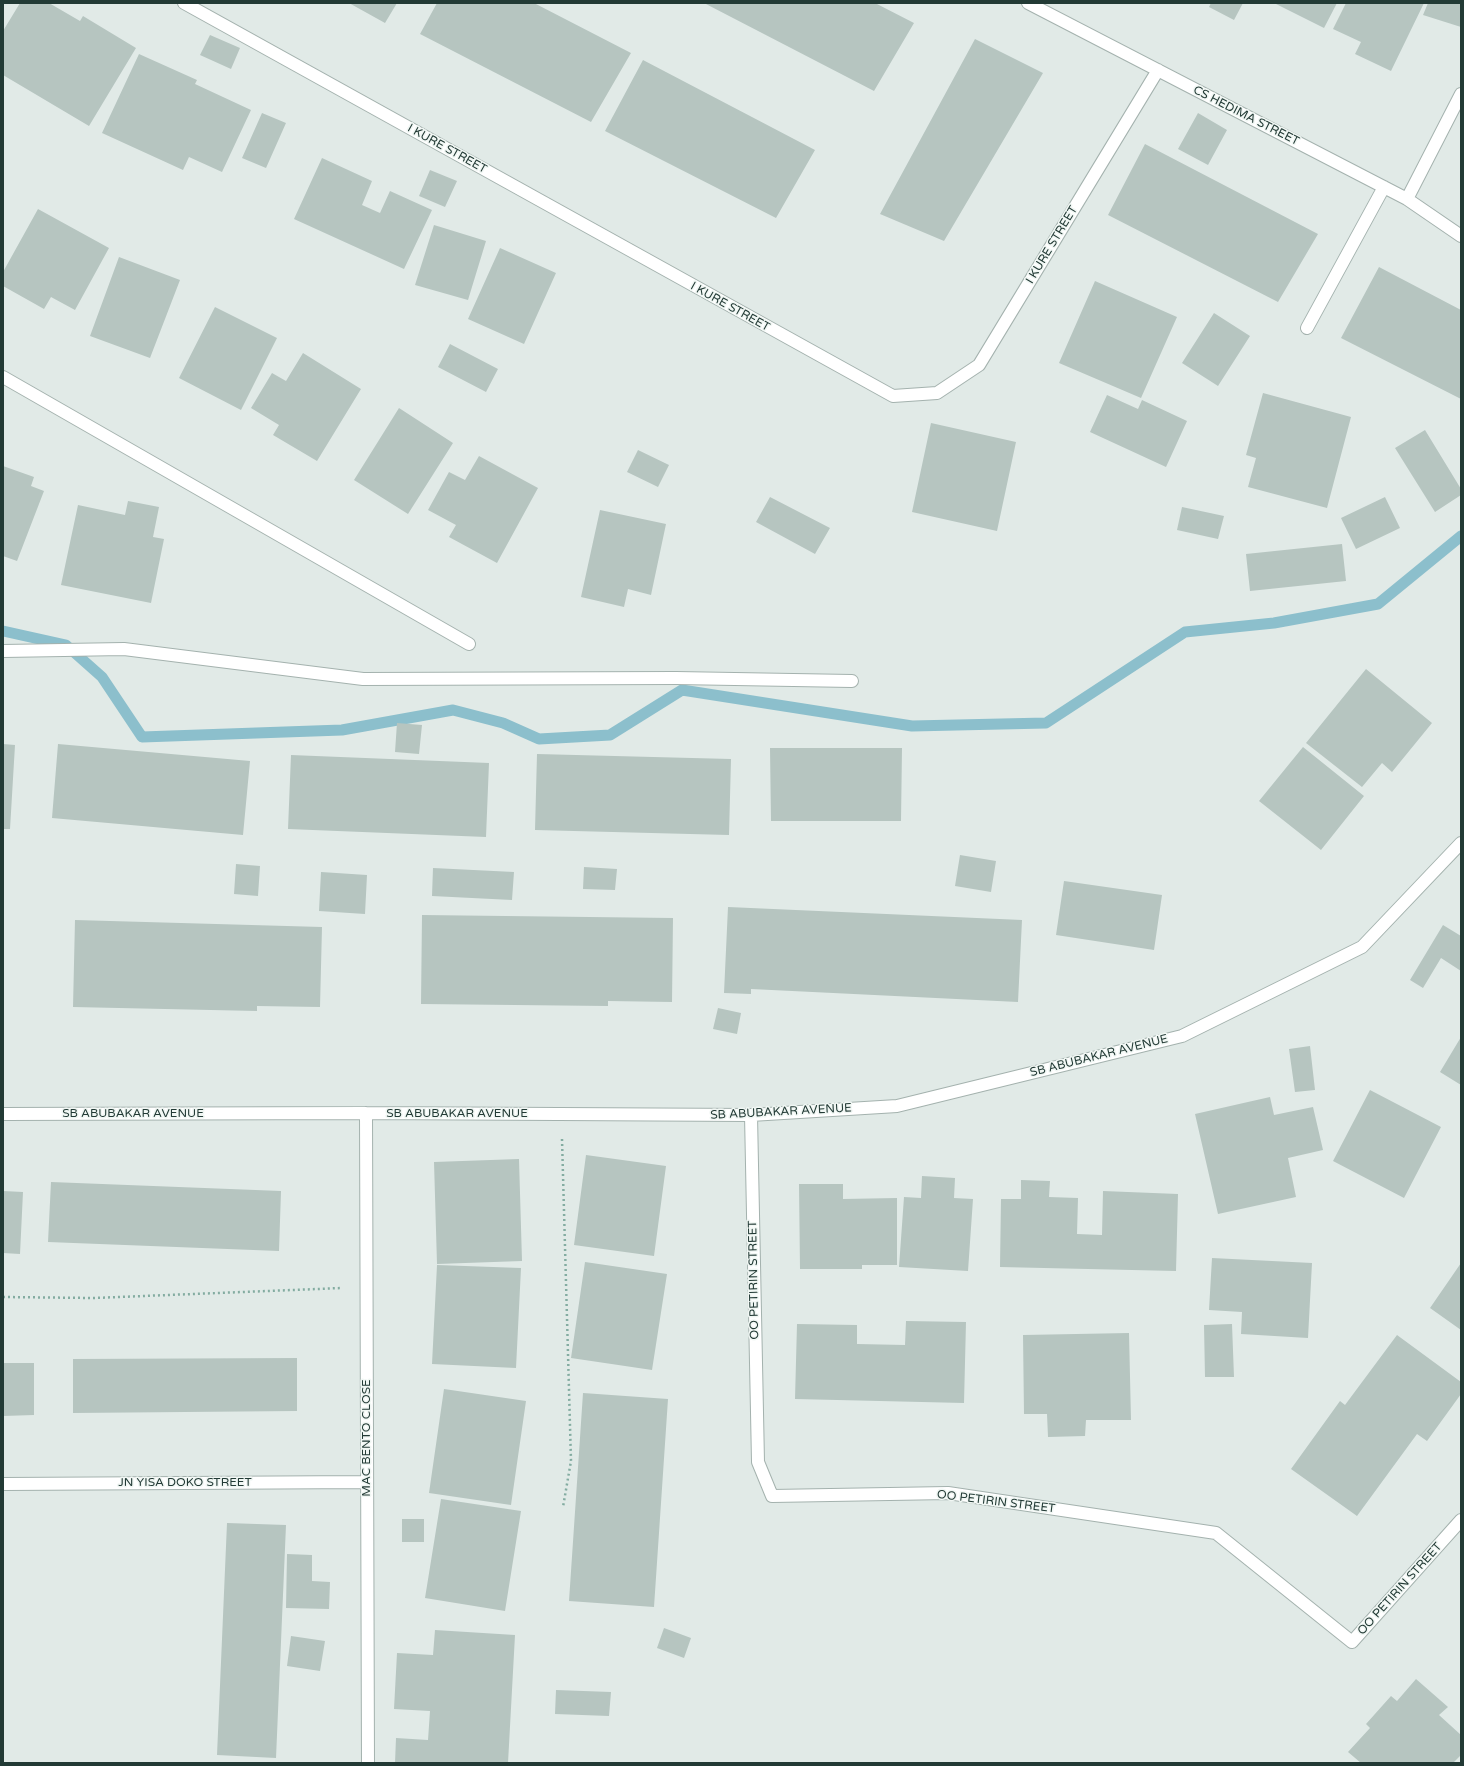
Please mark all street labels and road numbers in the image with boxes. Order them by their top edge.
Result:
street label: CS HEDIMA STREET [1191,83,1301,149]
street label: I KURE STREET [405,121,489,177]
street label: I KURE STREET [1023,203,1081,287]
street label: I KURE STREET [688,279,772,335]
street label: SB ABUBAKAR AVENUE [1029,1032,1169,1080]
street label: SB ABUBAKAR AVENUE [710,1101,852,1123]
street label: SB ABUBAKAR AVENUE [62,1107,204,1121]
street label: SB ABUBAKAR AVENUE [386,1107,528,1121]
street label: OO PETIRIN STREET [746,1220,762,1340]
street label: MAC BENTO CLOSE [360,1379,374,1497]
street label: JN YISA DOKO STREET [118,1476,252,1490]
street label: OO PETIRIN STREET [936,1488,1056,1516]
street label: OO PETIRIN STREET [1355,1540,1445,1638]

